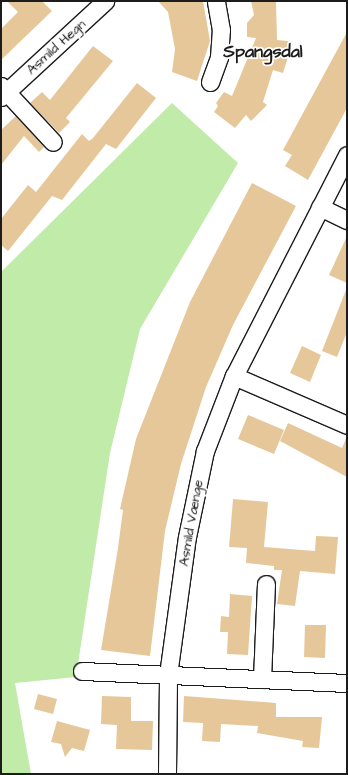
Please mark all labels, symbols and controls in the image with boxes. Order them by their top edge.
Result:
street label: Asmild Hegn [23,16,89,78]
district label: Spangsdal [223,41,303,63]
street label: Asmild Vænge [175,478,207,568]

